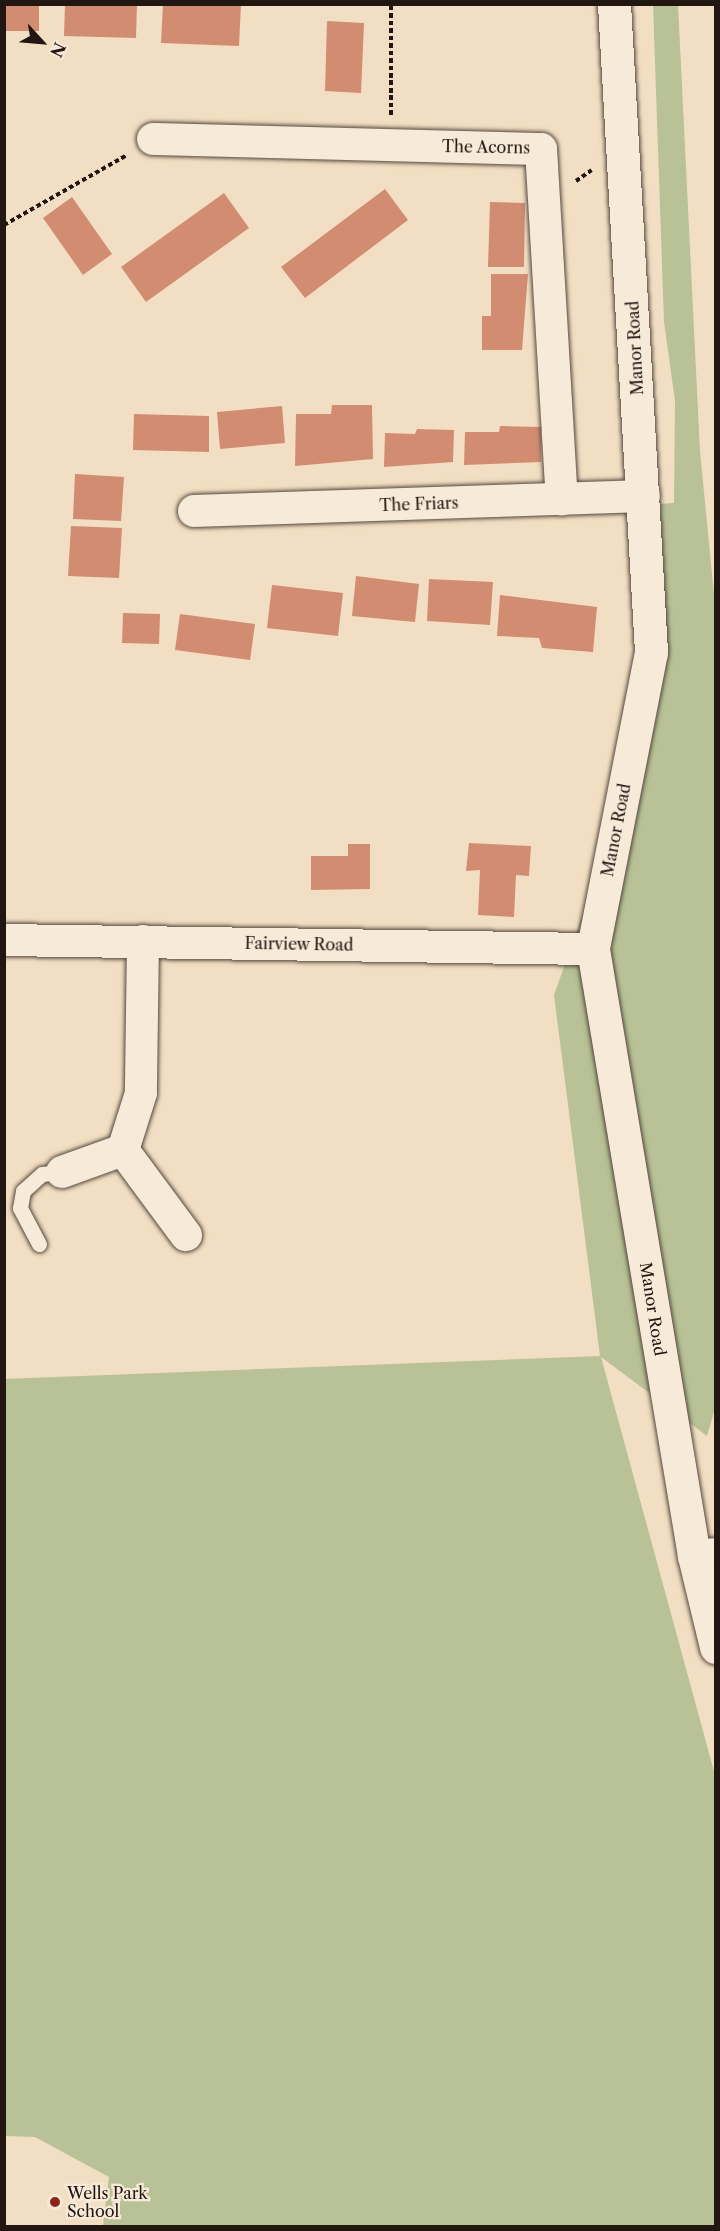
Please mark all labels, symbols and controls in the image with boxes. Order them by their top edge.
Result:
north arrow [12,12,72,72]
text: N [46,39,70,61]
street label: The Acorns [441,137,531,157]
street label: Manor Road [623,300,647,396]
street label: The Friars [379,493,459,515]
street label: Manor Road [598,782,634,878]
street label: Fairview Road [244,933,354,955]
street label: Manor Road [636,1261,670,1357]
place label: Wells Park School [67,2183,148,2221]
marker: Wells Park School [48,2195,62,2209]

